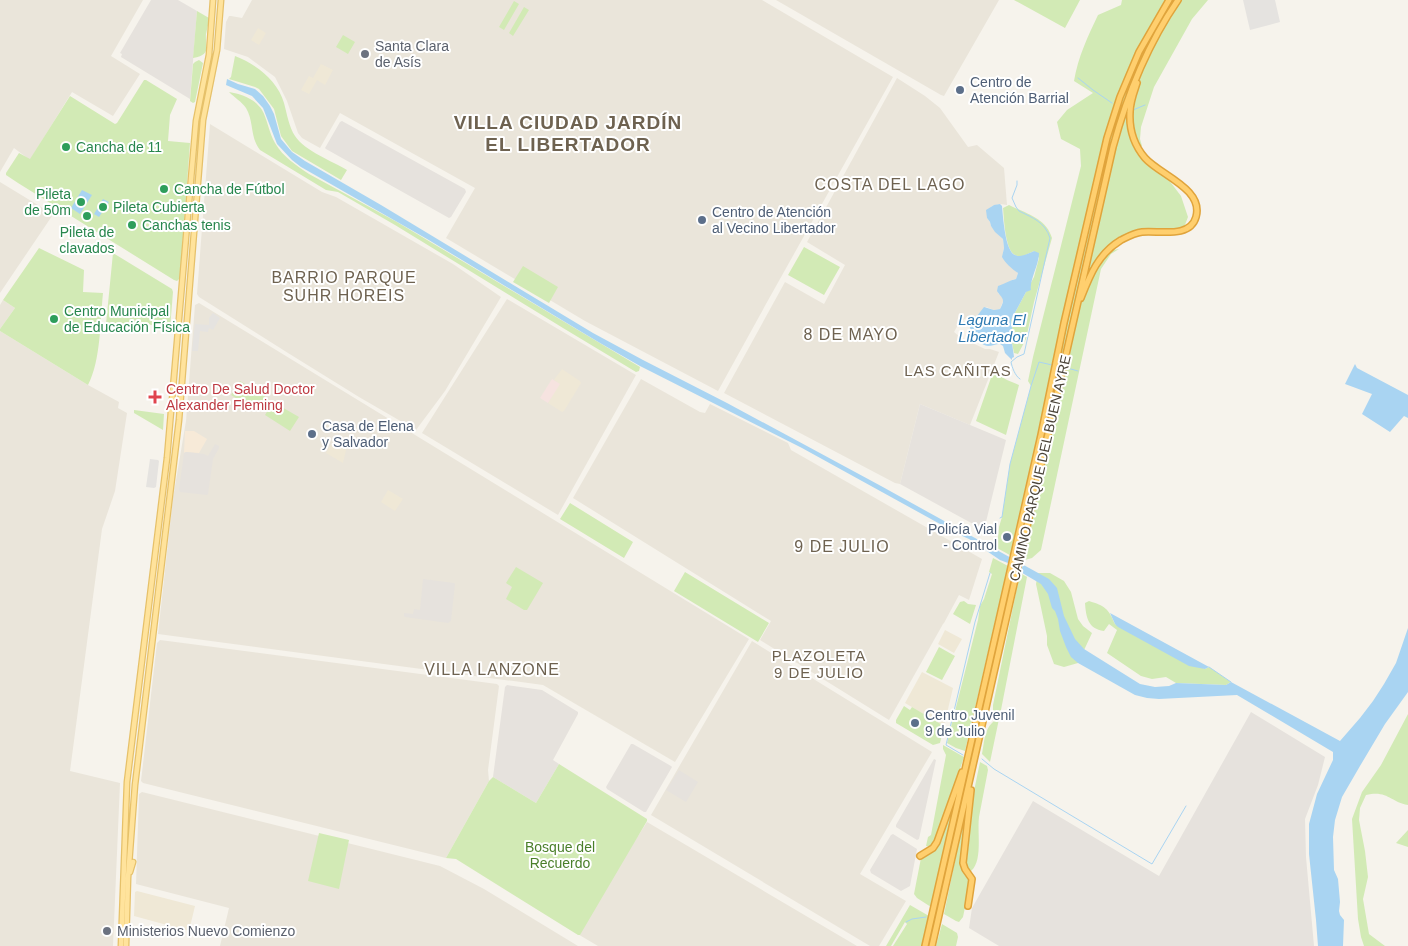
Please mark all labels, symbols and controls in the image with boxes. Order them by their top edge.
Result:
place label: Santa Clara de Asís [375,38,449,70]
marker: Santa Clara de Asís [359,48,371,60]
place label: Centro de Atención Barrial [970,74,1069,106]
marker: Centro de Atención Barrial [954,84,966,96]
district label: VILLA CIUDAD JARDÍN EL LIBERTADOR [454,112,682,155]
place label: Cancha de 11 [76,139,162,155]
marker: Cancha de 11 [60,141,72,153]
district label: COSTA DEL LAGO [815,176,965,193]
place label: Cancha de Fútbol [174,181,285,197]
marker: Cancha de Fútbol [158,183,170,195]
place label: Pileta de 50m [24,186,71,218]
marker: Pileta de 50m [75,196,87,208]
place label: Pileta Cubierta [113,199,205,215]
marker: Pileta Cubierta [97,201,109,213]
place label: Centro de Atención al Vecino Libertador [712,204,836,236]
marker: Pileta de clavados [81,210,93,222]
marker: Centro de Atención al Vecino Libertador [696,214,708,226]
place label: Canchas tenis [142,217,231,233]
marker: Canchas tenis [126,219,138,231]
place label: Pileta de clavados [59,224,115,256]
district label: BARRIO PARQUE SUHR HOREIS [271,269,417,304]
place label: Centro Municipal de Educación Física [64,303,190,335]
water label: Laguna El Libertador [958,311,1027,345]
marker: Centro Municipal de Educación Física [48,313,60,325]
district label: 8 DE MAYO [804,326,898,343]
street label: CAMINO PARQUE DEL BUEN AYRE [1006,353,1074,583]
district label: LAS CAÑITAS [904,362,1012,379]
place label: Centro De Salud Doctor Alexander Fleming [166,381,315,413]
marker: Centro De Salud Doctor Alexander Fleming [148,390,162,404]
place label: Casa de Elena y Salvador [322,418,414,450]
marker: Casa de Elena y Salvador [306,428,318,440]
place label: Policía Vial - Control [928,521,997,553]
marker: Policía Vial - Control [1001,531,1013,543]
district label: 9 DE JULIO [794,538,890,555]
district label: PLAZOLETA 9 DE JULIO [772,647,866,681]
district label: VILLA LANZONE [424,661,560,678]
place label: Centro Juvenil 9 de Julio [925,707,1015,739]
marker: Centro Juvenil 9 de Julio [909,717,921,729]
park label: Bosque del Recuerdo [525,839,595,871]
place label: Ministerios Nuevo Comienzo [117,923,295,939]
marker: Ministerios Nuevo Comienzo [101,925,113,937]

